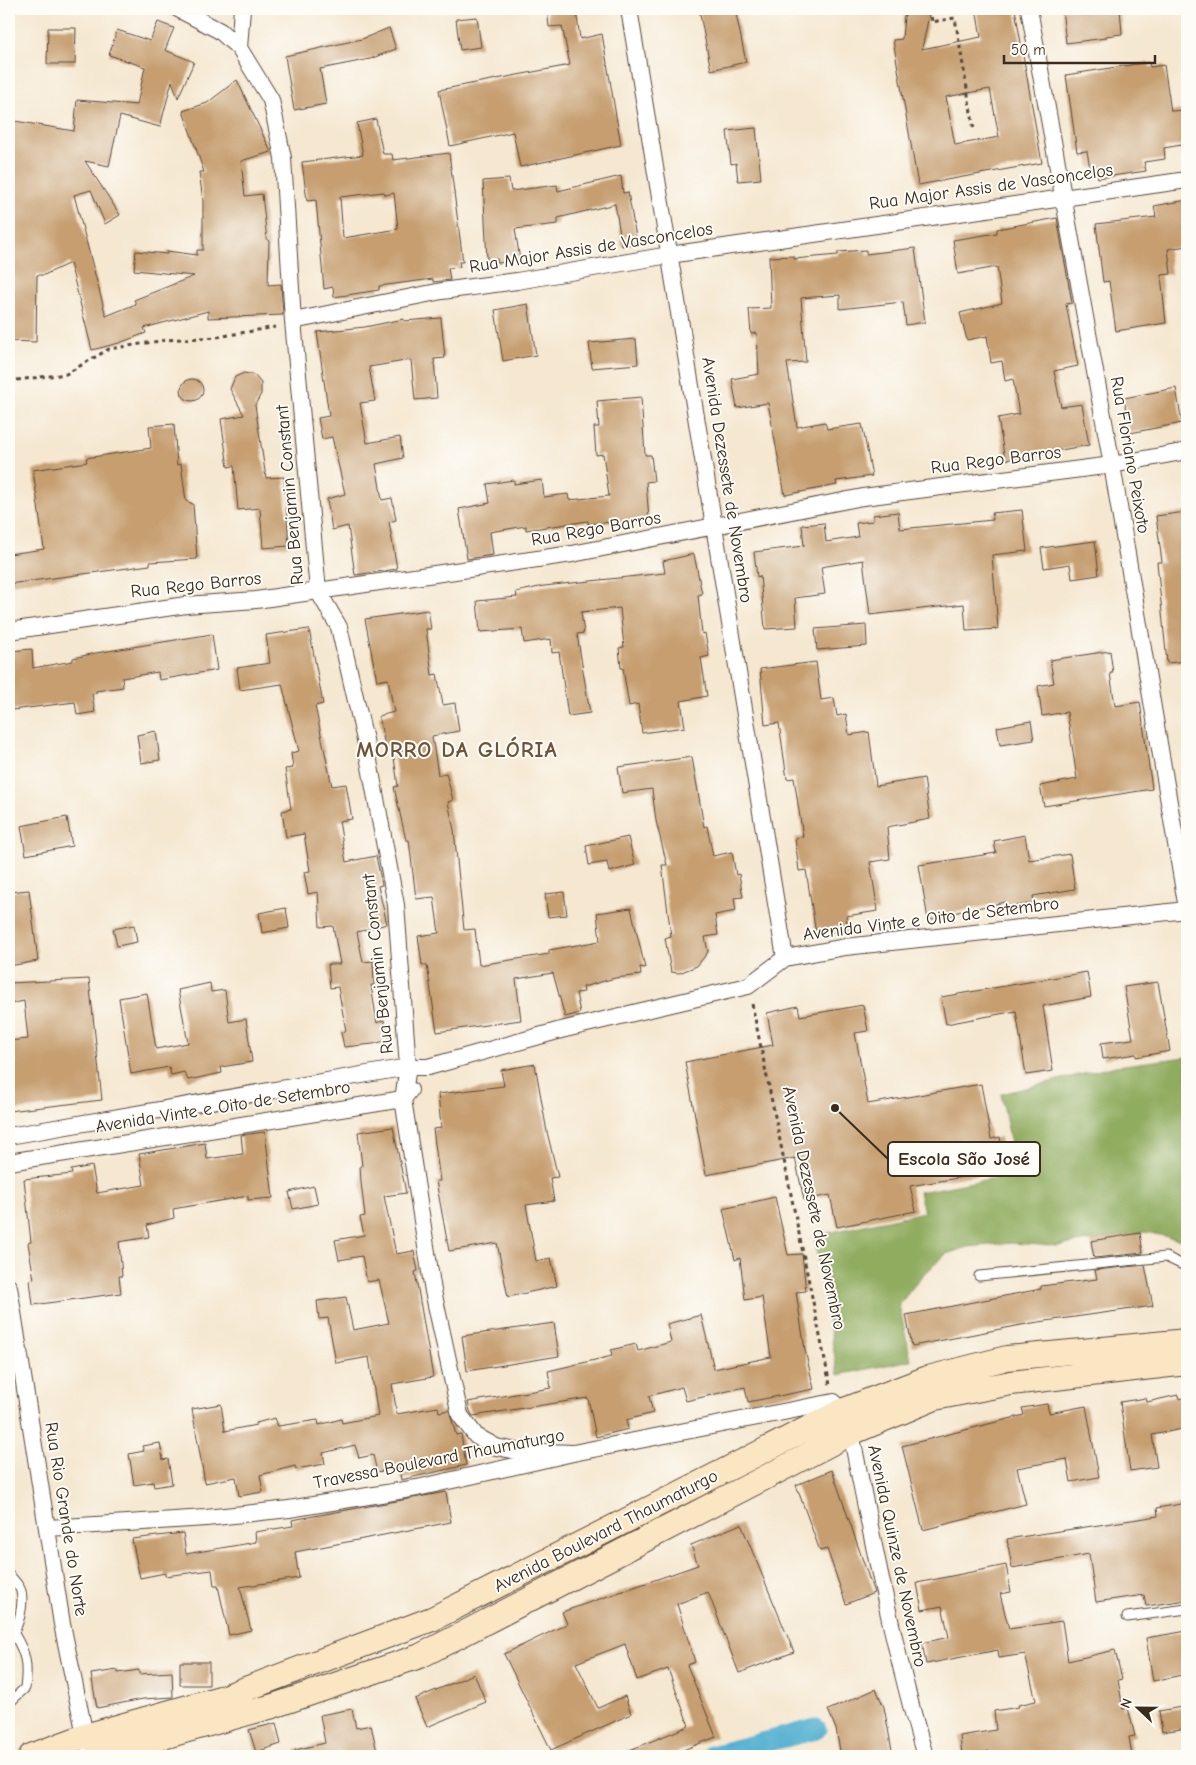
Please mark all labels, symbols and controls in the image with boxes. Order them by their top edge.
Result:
scale bar [1004,32,1155,64]
text: 50 m [1011,41,1046,59]
street label: Rua Major Assis de Vasconcelos [868,159,1114,215]
street label: Rua Major Assis de Vasconcelos [468,218,714,278]
street label: Avenida Dezessete de Novembro [697,356,757,604]
street label: Rua Floriano Peixoto [1106,375,1154,535]
street label: Rua Benjamin Constant [272,403,308,586]
street label: Rua Rego Barros [930,442,1062,478]
street label: Rua Rego Barros [530,507,662,551]
street label: Rua Rego Barros [130,568,262,602]
district label: MORRO DA GLÓRIA [356,736,558,763]
street label: Rua Benjamin Constant [358,872,398,1055]
street label: Avenida Vinte e Oito de Setembro [802,893,1060,945]
street label: Avenida Vinte e Oito de Setembro [94,1076,352,1138]
street label: Avenida Dezessete de Novembro [778,1084,850,1332]
callout: Escola São José [888,1142,1040,1176]
text: Escola São José [898,1148,1030,1170]
street label: Rua Rio Grande do Norte [40,1420,92,1618]
street label: Travessa Boulevard Thaumaturgo [312,1424,566,1494]
street label: Avenida Quinze de Novembro [863,1443,931,1669]
street label: Avenida Boulevard Thaumaturgo [490,1465,722,1597]
north arrow [1114,1682,1164,1732]
text: N [1117,1696,1136,1711]

